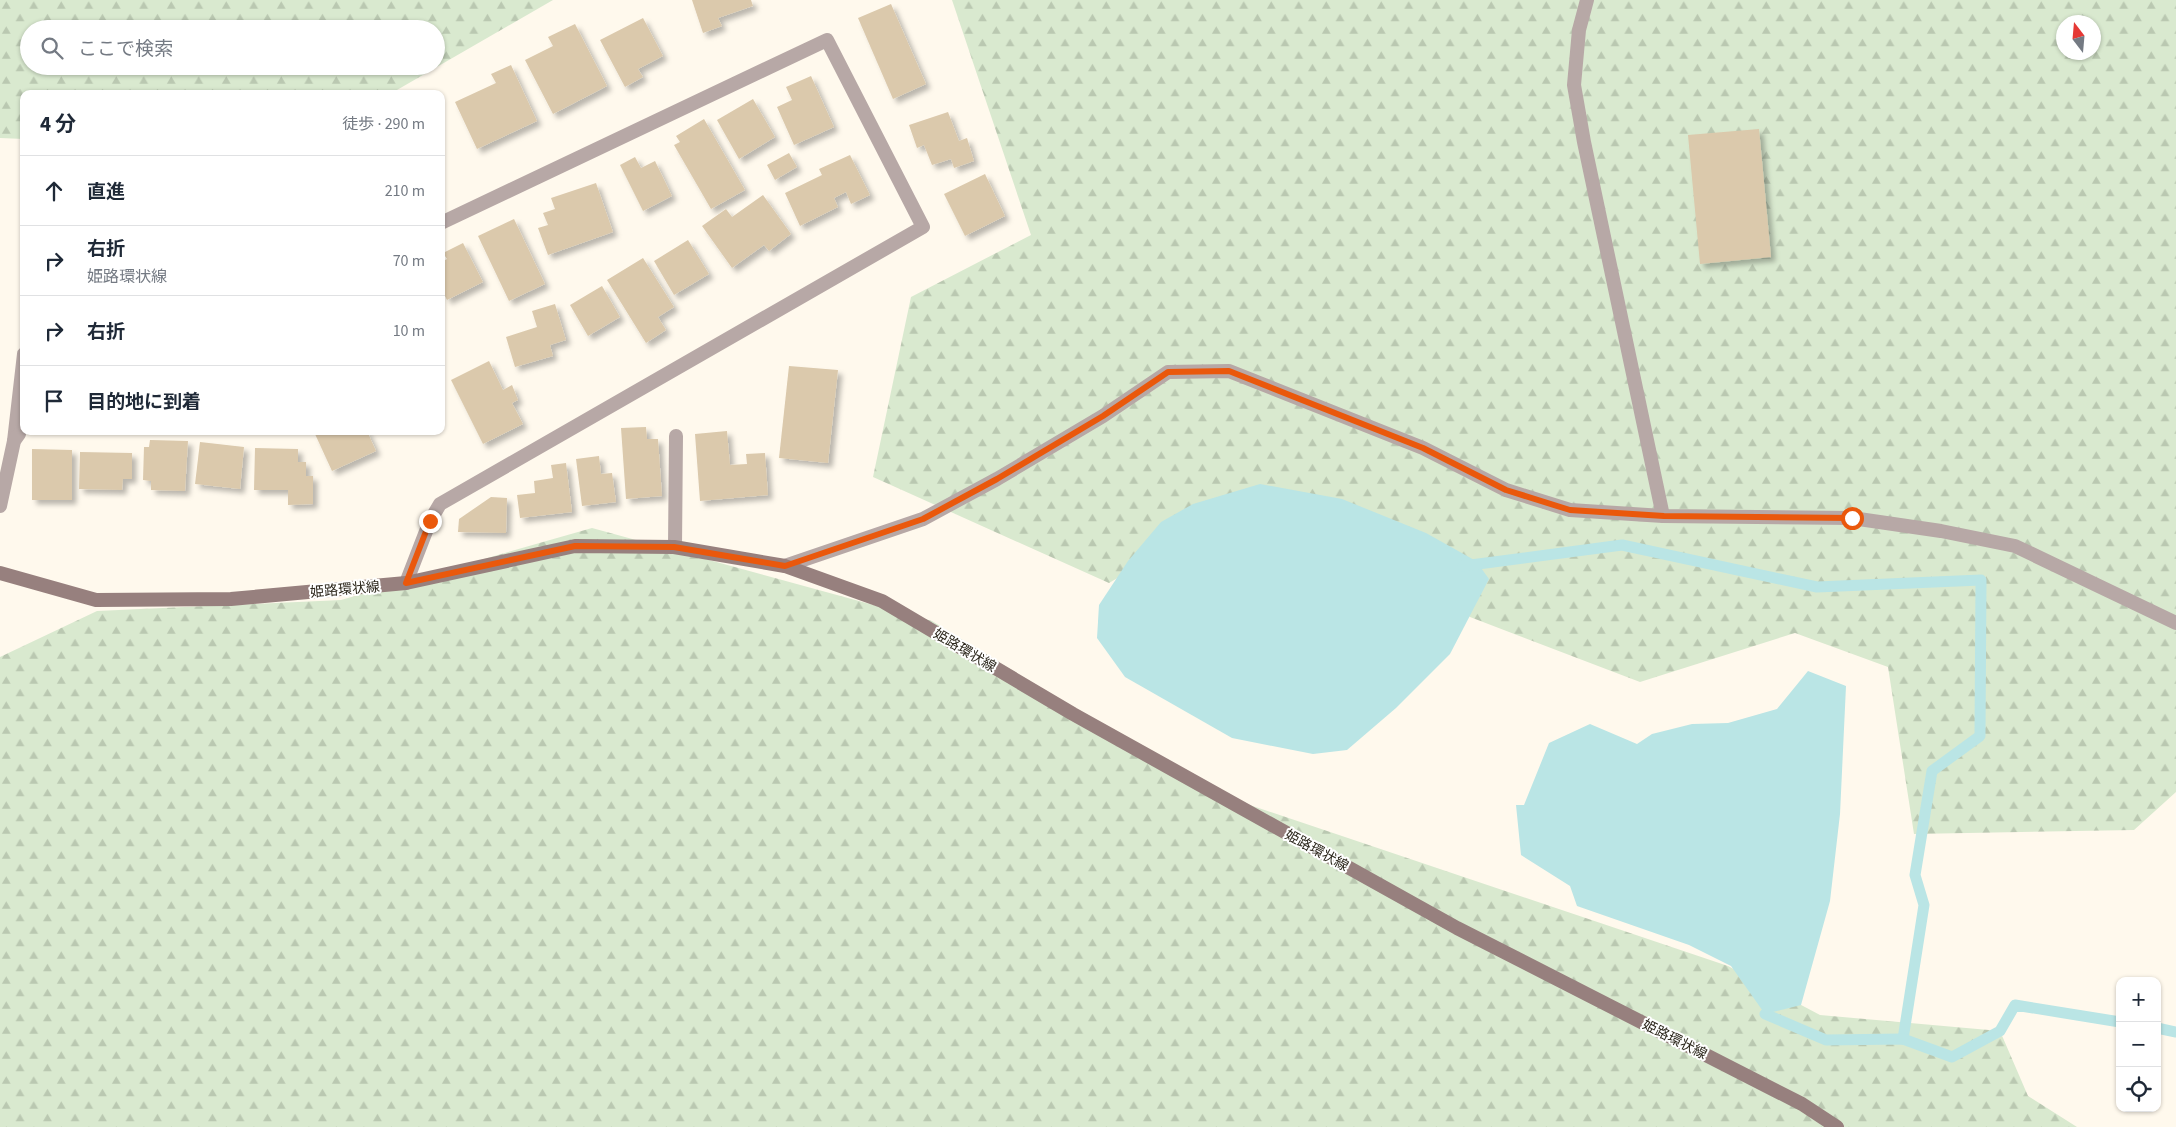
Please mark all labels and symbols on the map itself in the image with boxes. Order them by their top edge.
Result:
north arrow [2056,15,2101,60]
route start [1841,507,1864,530]
route end [419,510,442,533]
street label: 姫路環状線 [309,577,381,603]
street label: 姫路環状線 [929,624,1000,677]
street label: 姫路環状線 [1281,825,1352,877]
street label: 姫路環状線 [1639,1015,1710,1065]

